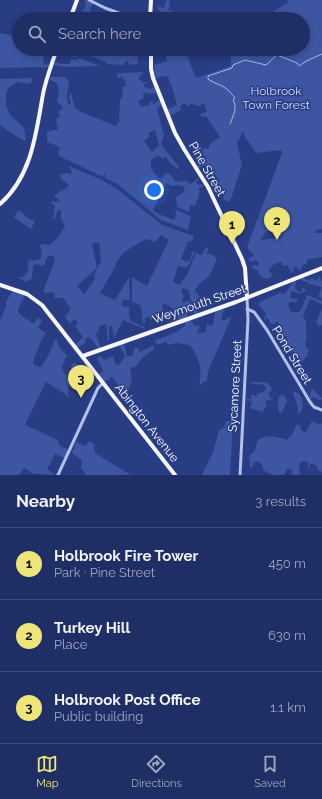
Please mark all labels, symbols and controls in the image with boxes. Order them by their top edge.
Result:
search box [12,12,310,56]
icon: search [26,23,48,45]
text: Search here [58,25,141,43]
park label: Holbrook Town Forest [242,84,310,112]
street label: Pine Street [186,139,228,199]
your location [144,180,164,200]
pin: 2 [264,207,290,240]
pin: 1 [219,211,245,244]
street label: Weymouth Street [151,281,247,327]
street label: Pond Street [269,323,315,387]
street label: Sycamore Street [226,340,244,432]
pin: 3 [68,365,94,398]
street label: Abington Avenue [112,381,182,465]
text: Nearby [16,491,75,511]
text: 3 results [256,494,306,509]
text: Holbrook Fire Tower [54,547,198,565]
text: 1 [26,556,32,571]
text: 450 m [269,556,306,571]
text: Park · Pine Street [54,565,155,580]
text: Turkey Hill [54,619,130,637]
text: 2 [25,628,33,643]
text: 630 m [268,628,306,643]
text: Place [54,637,87,652]
text: Holbrook Post Office [54,691,200,709]
text: 3 [25,700,33,715]
text: 1.1 km [270,700,306,715]
text: Public building [54,709,143,724]
tab: Map [36,753,59,790]
tab: Directions [131,753,182,790]
tab: Saved [254,753,286,790]

